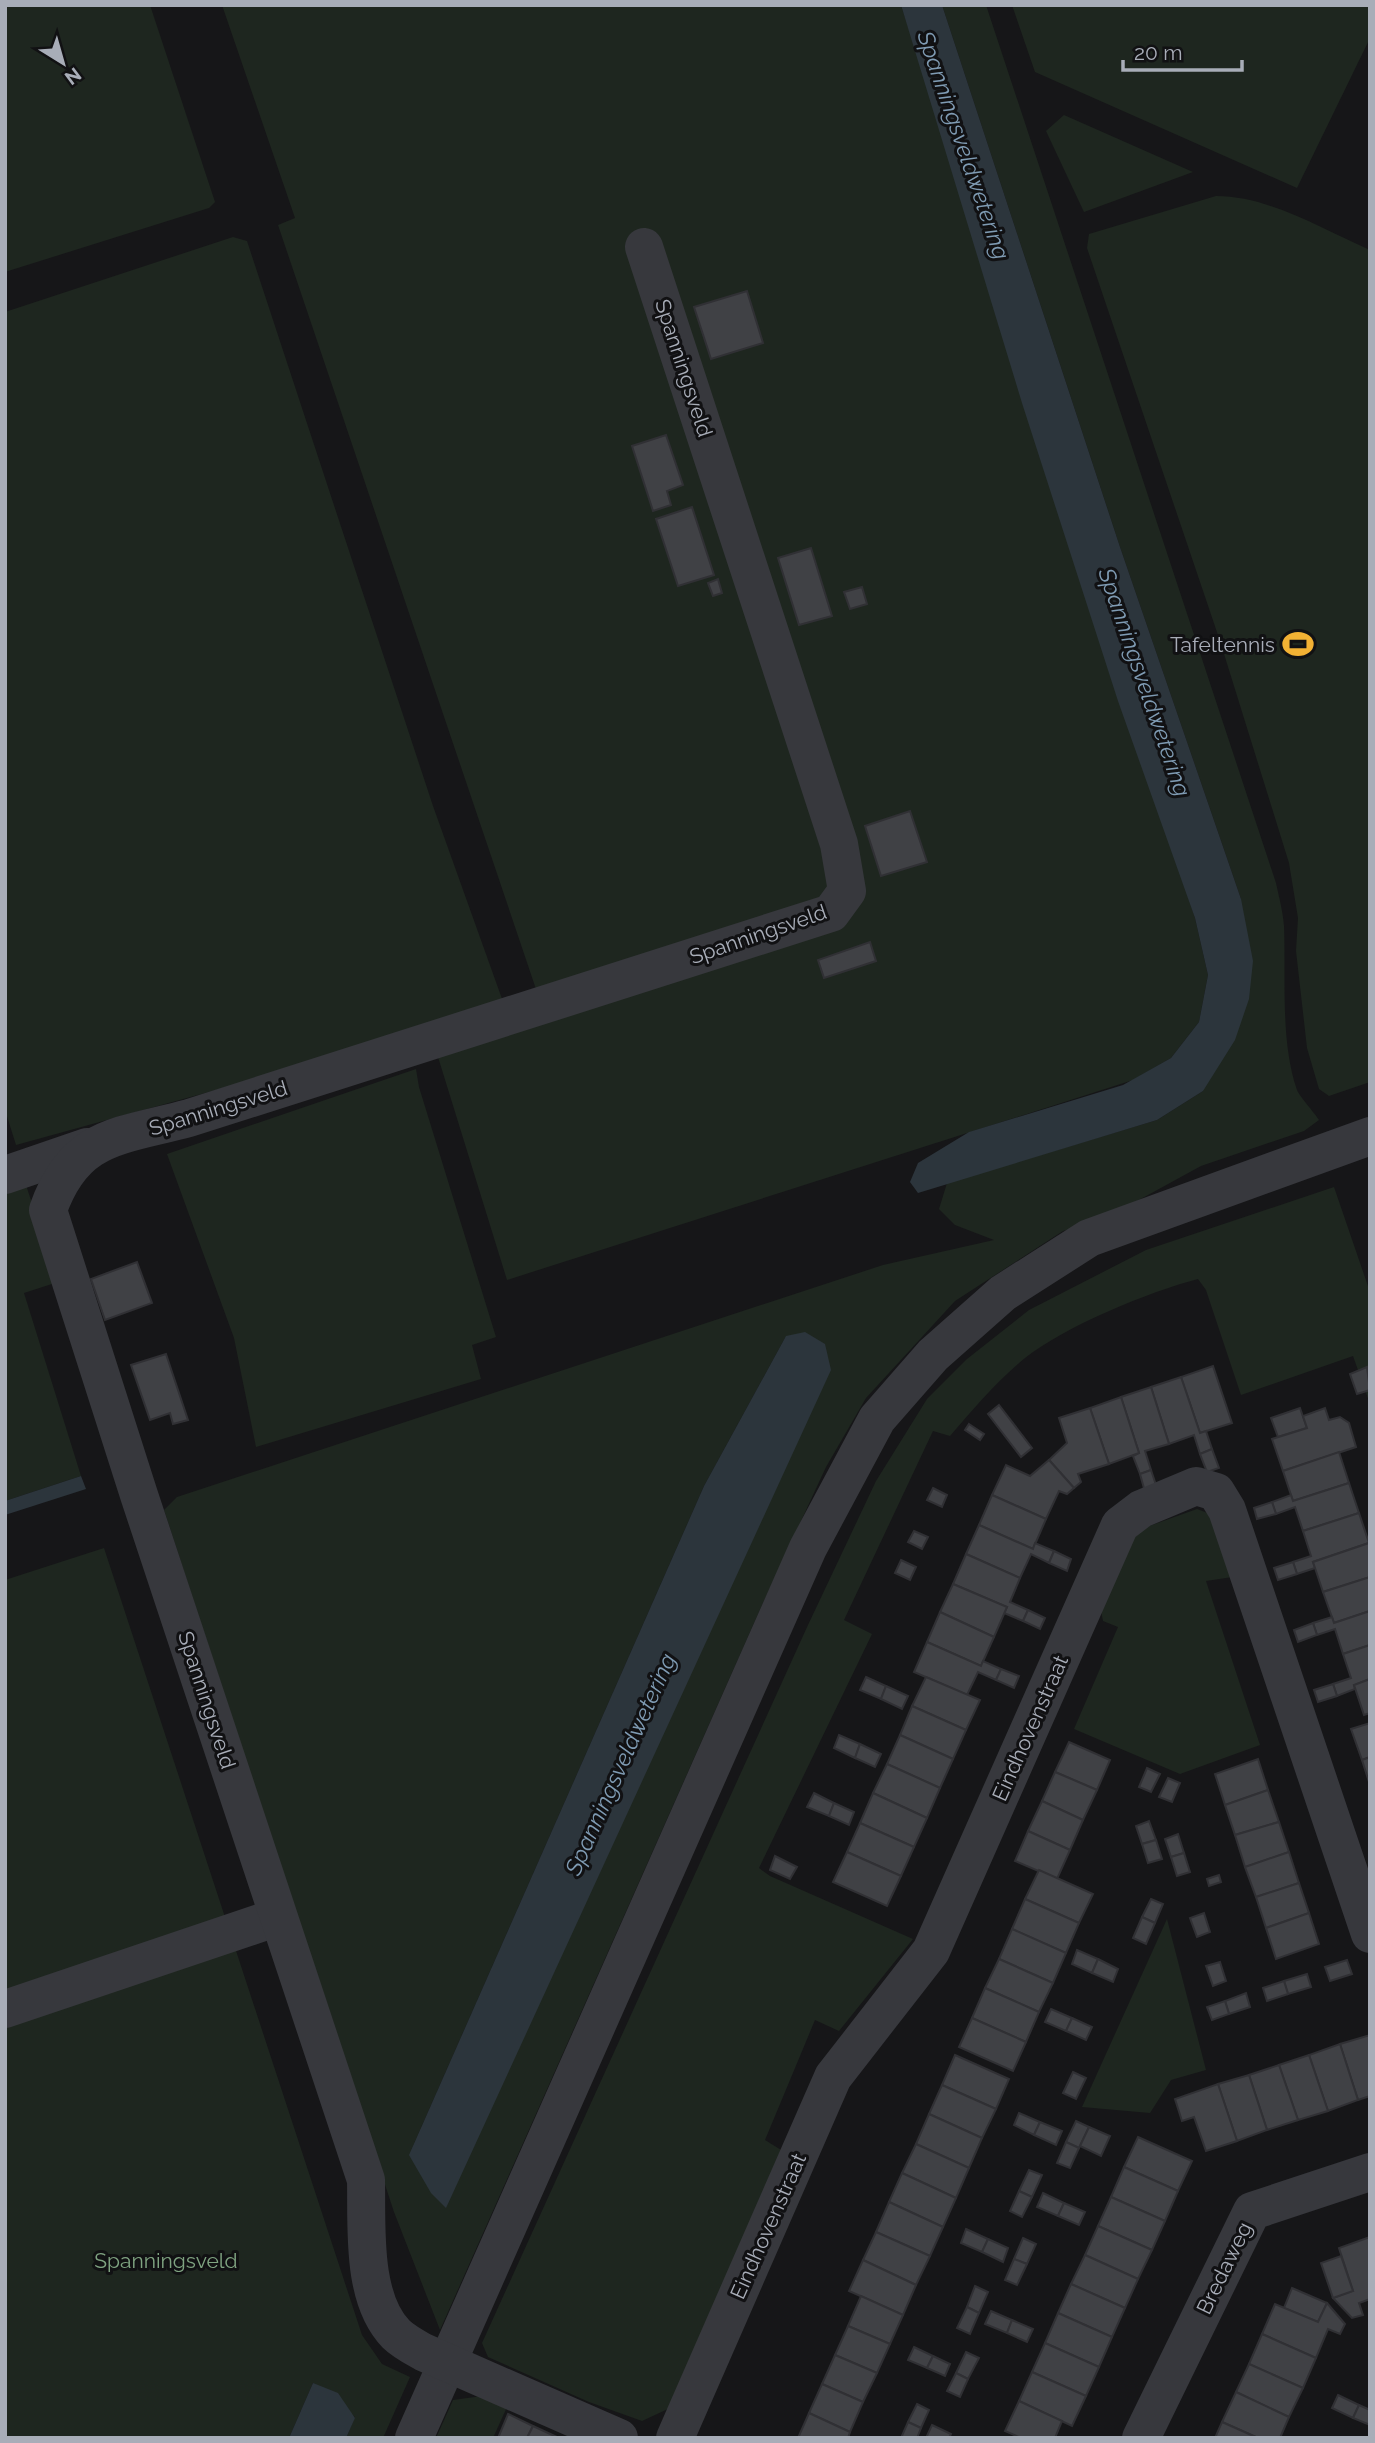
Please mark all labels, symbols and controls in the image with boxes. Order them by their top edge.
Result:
water label: Spanningsveldwetering [912,26,1016,263]
north arrow [28,28,98,98]
scale bar [1123,28,1242,72]
text: 20 m [1134,40,1182,65]
text: N [61,63,86,90]
street label: Spanningsveld [650,296,718,440]
water label: Spanningsveldwetering [1093,563,1197,800]
sports icon: Tafeltennis [1281,627,1315,661]
place label: Tafeltennis [1170,632,1275,657]
street label: Spanningsveld [686,899,830,969]
street label: Spanningsveld [146,1075,290,1141]
street label: Spanningsveld [173,1628,241,1772]
water label: Spanningsveldwetering [558,1649,681,1880]
street label: Eindhovenstraat [987,1651,1073,1805]
street label: Eindhovenstraat [725,2149,811,2303]
street label: Bredaweg [1191,2218,1257,2318]
park label: Spanningsveld [94,2248,238,2273]

